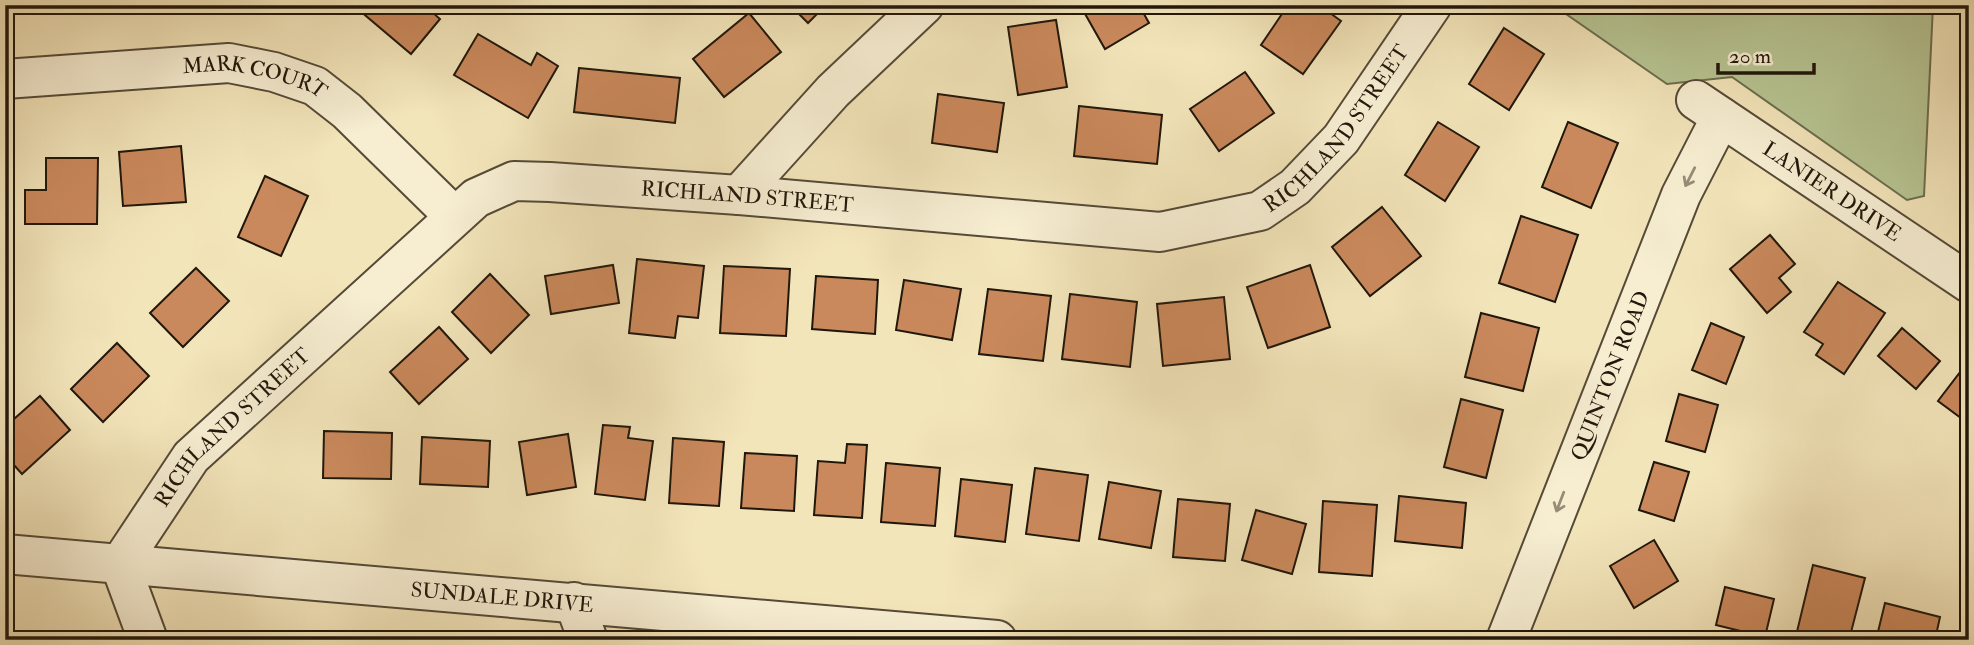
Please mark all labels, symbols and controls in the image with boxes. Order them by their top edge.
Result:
scale bar [1718,32,1815,76]
street label: RICHLAND STREET [1258,39,1415,218]
text: 20 m [1729,43,1771,70]
street label: MARK COURT [182,49,333,104]
street label: LANIER DRIVE [1758,135,1907,247]
one-way arrow [1683,166,1696,187]
street label: RICHLAND STREET [640,175,855,219]
street label: QUINTON ROAD [1564,287,1655,464]
street label: RICHLAND STREET [148,342,316,512]
one-way arrow [1553,491,1566,512]
street label: SUNDALE DRIVE [410,576,595,618]

